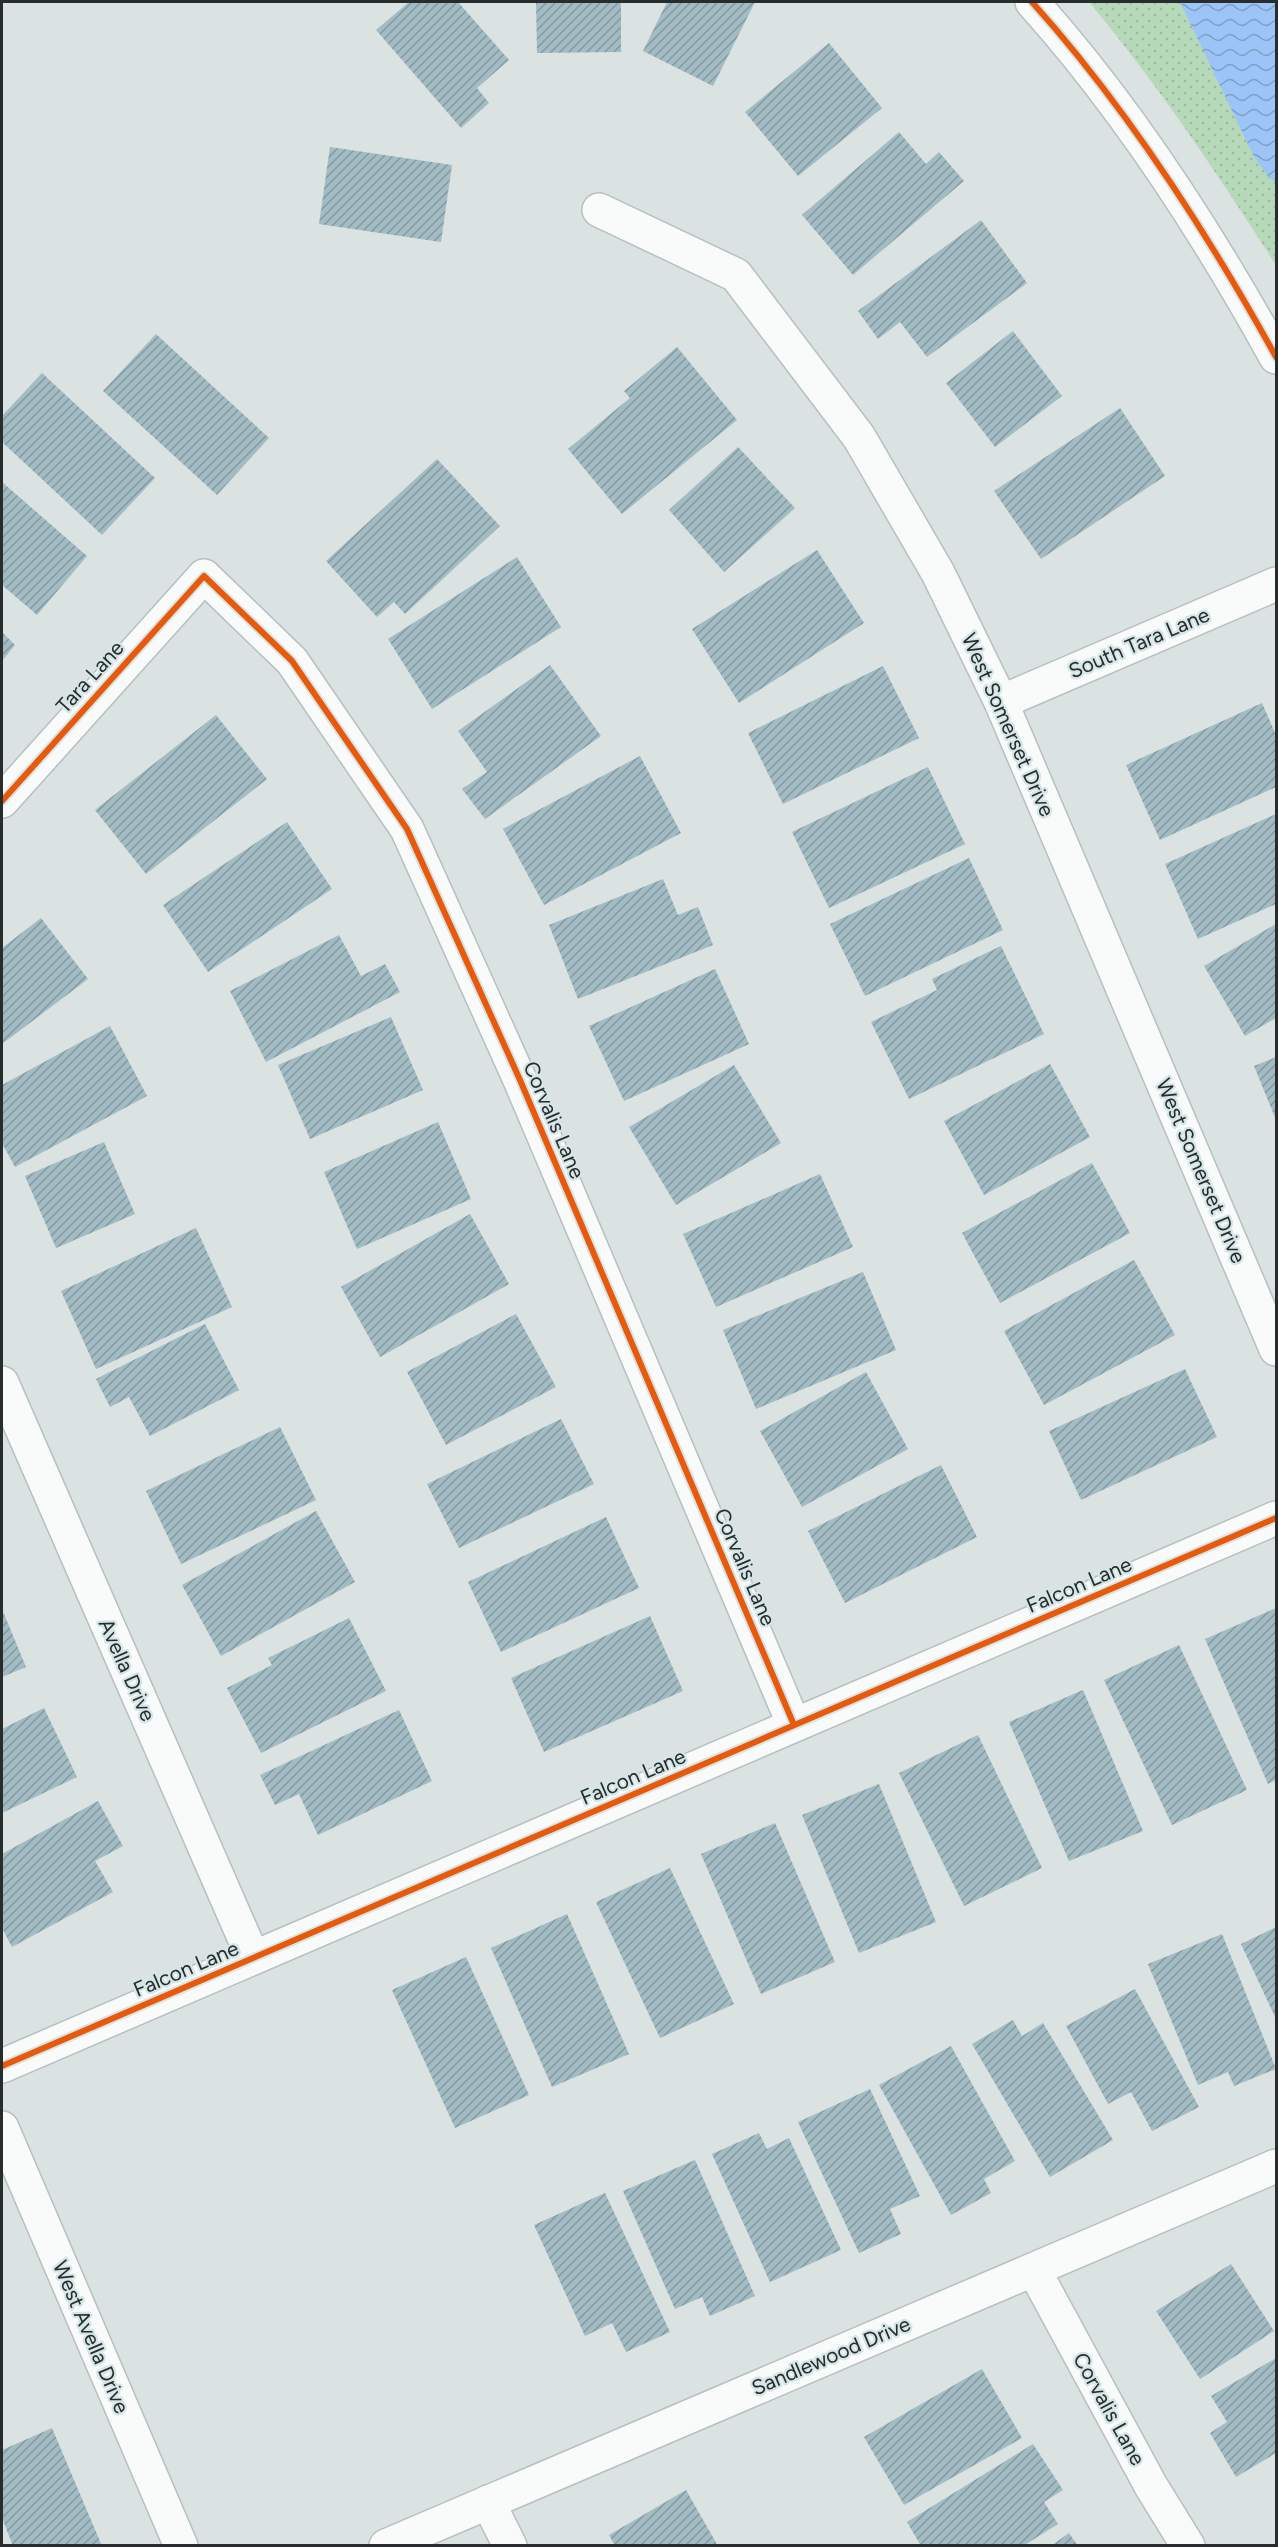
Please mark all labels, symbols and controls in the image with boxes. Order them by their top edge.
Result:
street label: South Tara Lane [1065,602,1213,683]
street label: West Somerset Drive [957,629,1060,820]
street label: Tara Lane [51,635,129,718]
street label: Corvalis Lane [519,1057,590,1182]
street label: West Somerset Drive [1151,1075,1252,1267]
street label: Corvalis Lane [710,1504,781,1629]
street label: Falcon Lane [1022,1551,1135,1618]
street label: Avella Drive [94,1615,161,1725]
street label: Falcon Lane [576,1743,689,1810]
street label: Falcon Lane [129,1935,242,2002]
street label: West Avella Drive [48,2257,135,2417]
street label: Sandlewood Drive [748,2311,914,2400]
street label: Corvalis Lane [1068,2348,1151,2470]

